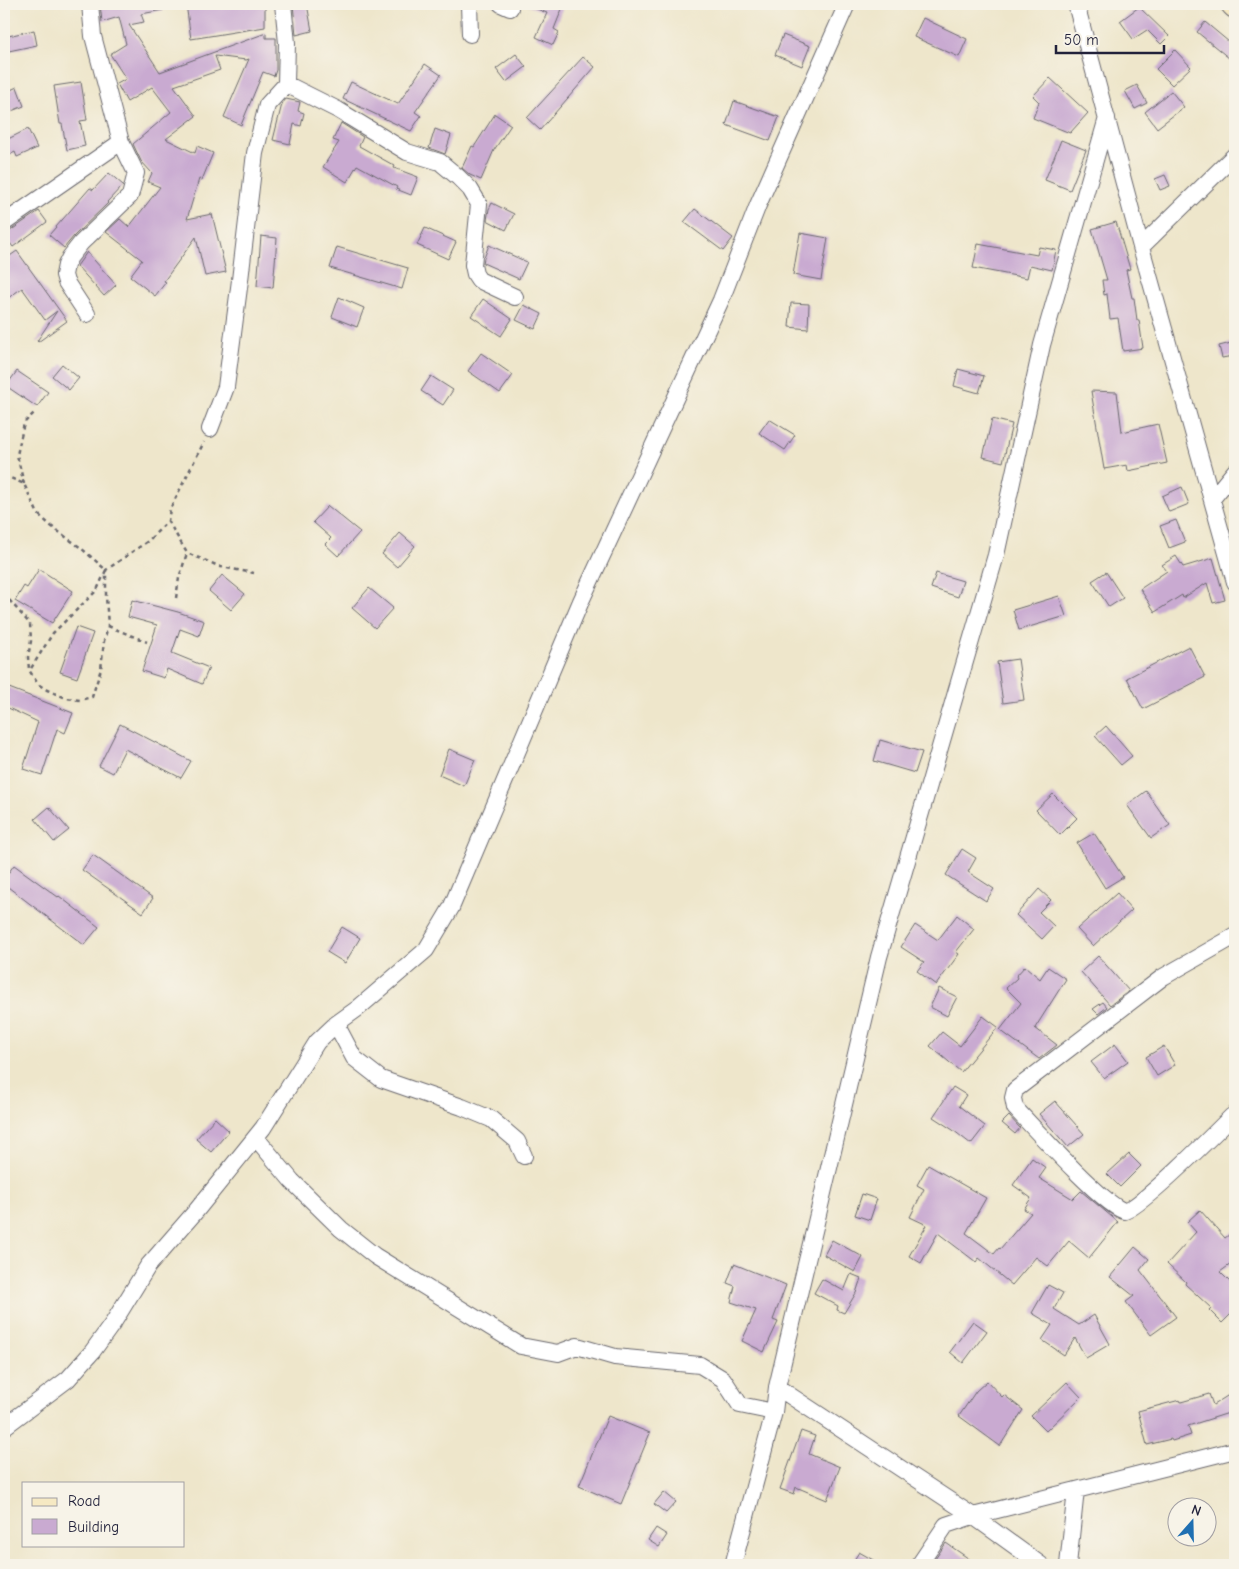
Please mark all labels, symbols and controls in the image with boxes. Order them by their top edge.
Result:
scale bar [1056,22,1164,54]
text: 50 m [1064,31,1099,49]
legend [22,1482,185,1546]
text: Road [68,1492,100,1510]
north arrow [1166,1496,1216,1546]
text: N [1189,1501,1203,1520]
text: Building [68,1518,119,1536]

